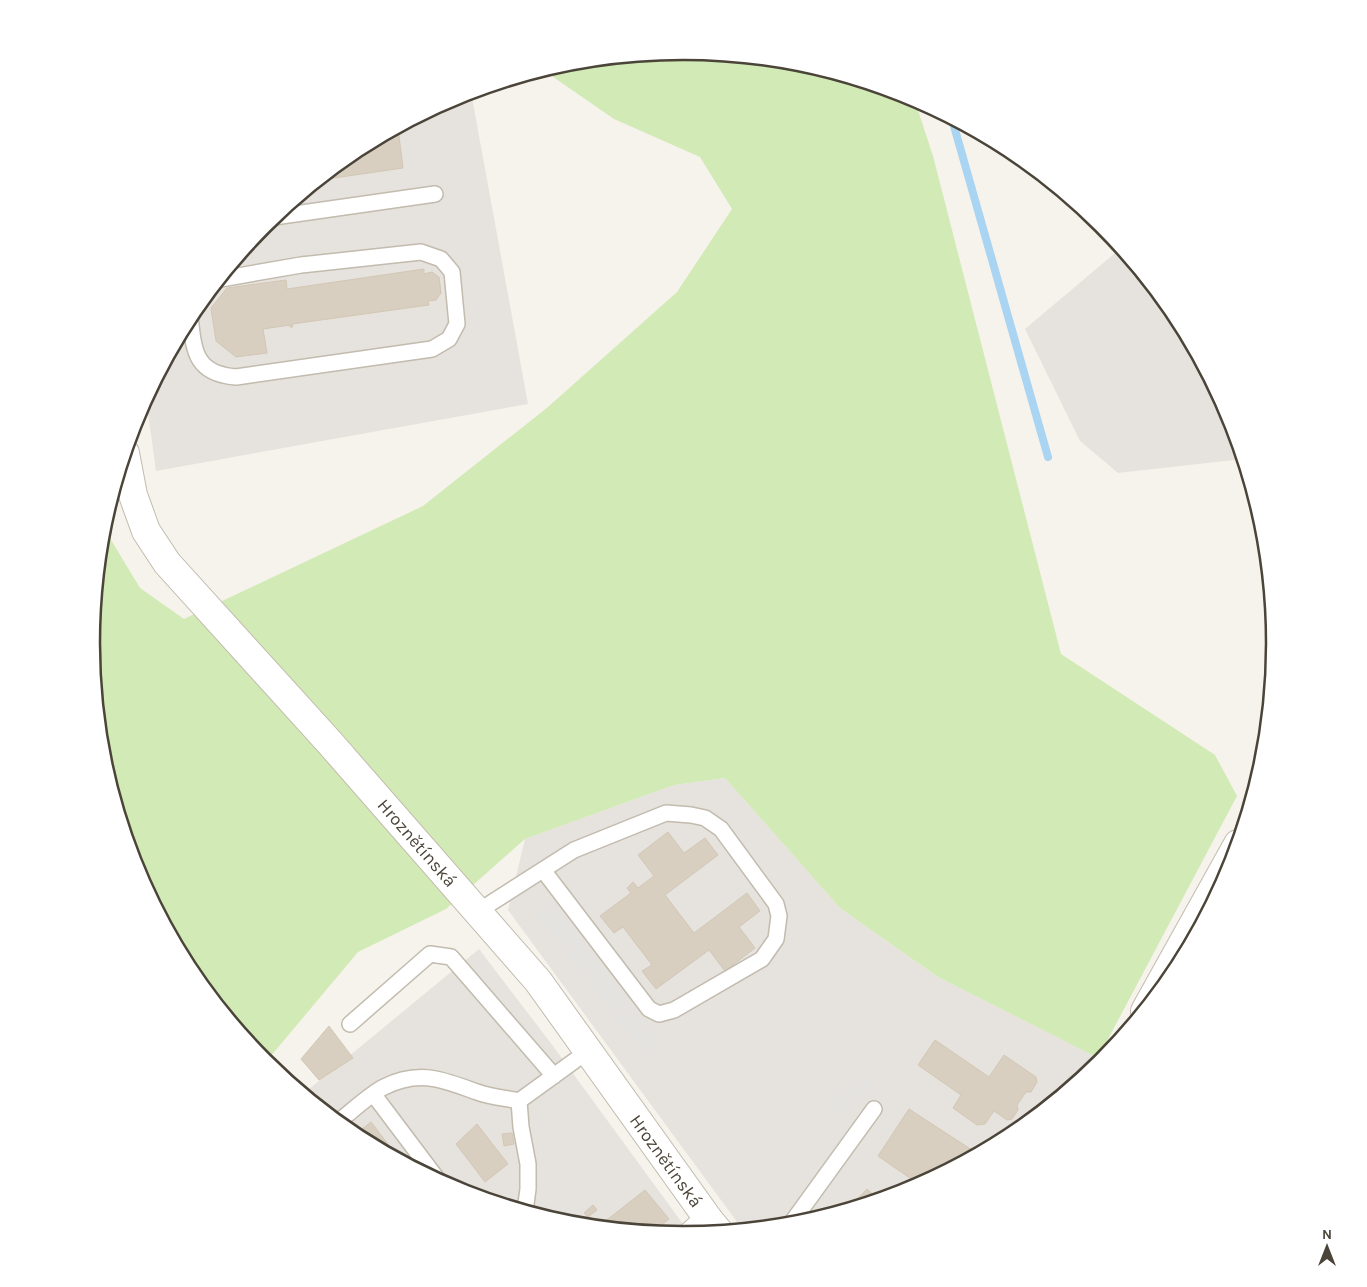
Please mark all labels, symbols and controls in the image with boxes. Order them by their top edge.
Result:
street label: Hroznětínská [373,794,461,892]
street label: Hroznětínská [625,1110,707,1212]
north arrow [1302,1222,1352,1272]
text: N [1322,1226,1332,1243]

